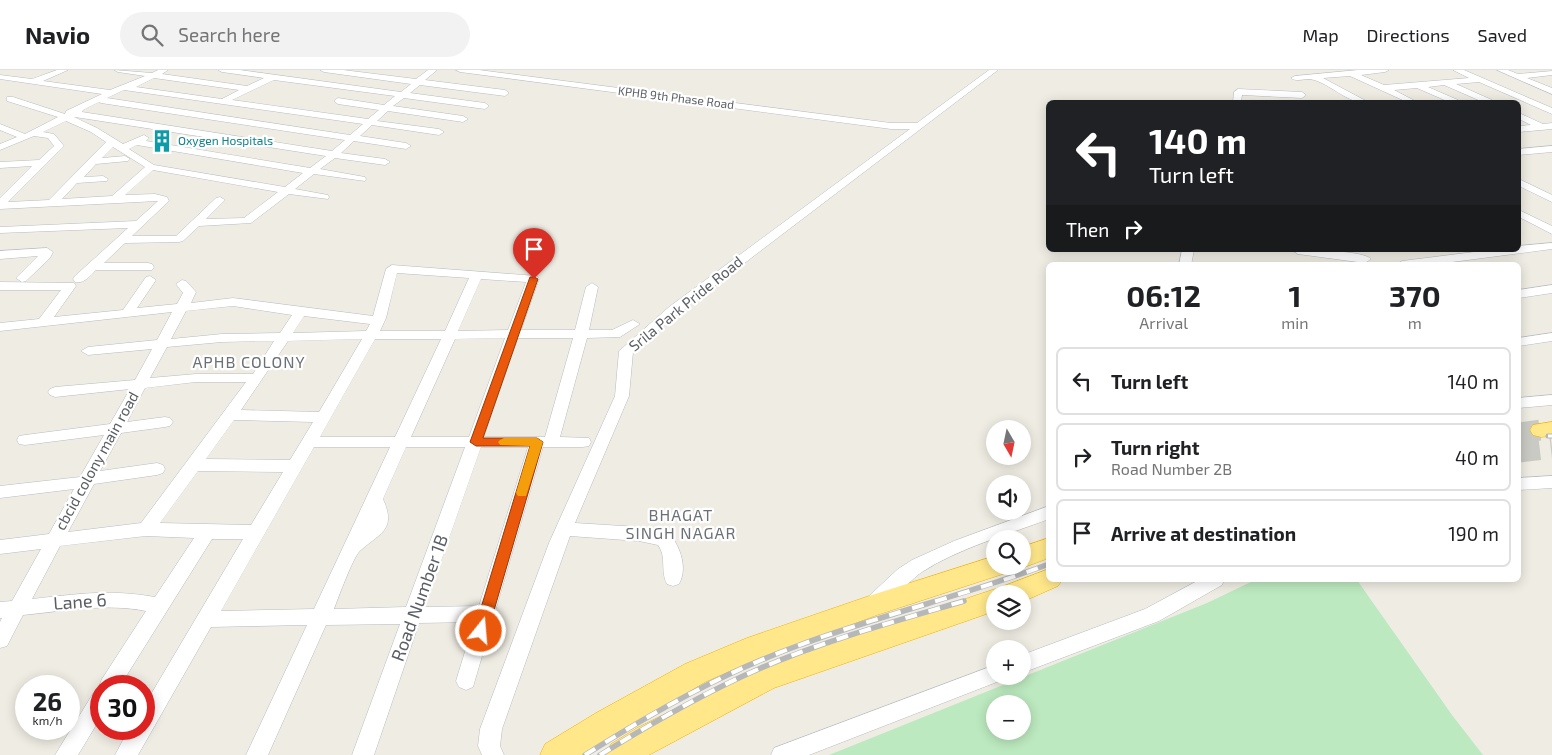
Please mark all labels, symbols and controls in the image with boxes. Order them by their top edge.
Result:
search box [120,12,470,57]
text: Navio [25,20,90,49]
icon: search [138,21,166,49]
text: Search here [178,23,280,46]
text: Map [1302,24,1339,46]
text: Directions [1367,24,1450,46]
text: Saved [1478,24,1527,46]
street label: KPHB 9th Phase Road [617,83,735,111]
text: 140 m [1149,119,1247,161]
icon: left [1066,120,1131,185]
building icon: Oxygen Hospitals [149,128,175,154]
place label: Oxygen Hospitals [178,133,273,147]
text: Turn left [1149,161,1234,187]
icon: right [1119,215,1147,243]
text: Then [1066,218,1109,241]
pin [513,228,555,279]
icon: arrive [520,235,548,263]
street label: Srila Park Pride Road [625,252,746,355]
text: 06:12 [1126,277,1201,313]
text: 1 [1288,277,1301,313]
text: 370 [1389,277,1441,313]
text: Arrival [1139,313,1188,332]
text: min [1281,313,1309,332]
text: m [1408,313,1422,332]
district label: APHB COLONY [192,352,306,371]
icon: left [1068,367,1096,395]
text: Turn left [1111,370,1188,393]
text: 140 m [1447,370,1499,393]
street label: cbcid colony main road [51,388,142,533]
north arrow [986,420,1031,465]
map controls [986,420,1031,740]
text: Turn right [1111,436,1199,459]
icon: right [1068,443,1096,471]
text: 40 m [1455,446,1499,469]
text: Road Number 2B [1111,459,1232,478]
button: sound [986,475,1031,520]
district label: BHAGAT SINGH NAGAR [626,505,736,542]
icon: arrive [1068,519,1096,547]
text: Arrive at destination [1111,522,1296,545]
text: 190 m [1448,522,1499,545]
button: search [986,530,1031,575]
street label: Road Number 1B [386,531,452,664]
button: layers [986,585,1031,630]
street label: Lane 6 [52,588,107,614]
position arrow [454,604,506,656]
button: + [986,640,1031,685]
speed limit sign: 30 [90,675,155,740]
text: 26 [33,686,62,716]
button: − [986,695,1031,740]
text: km/h [33,713,62,727]

